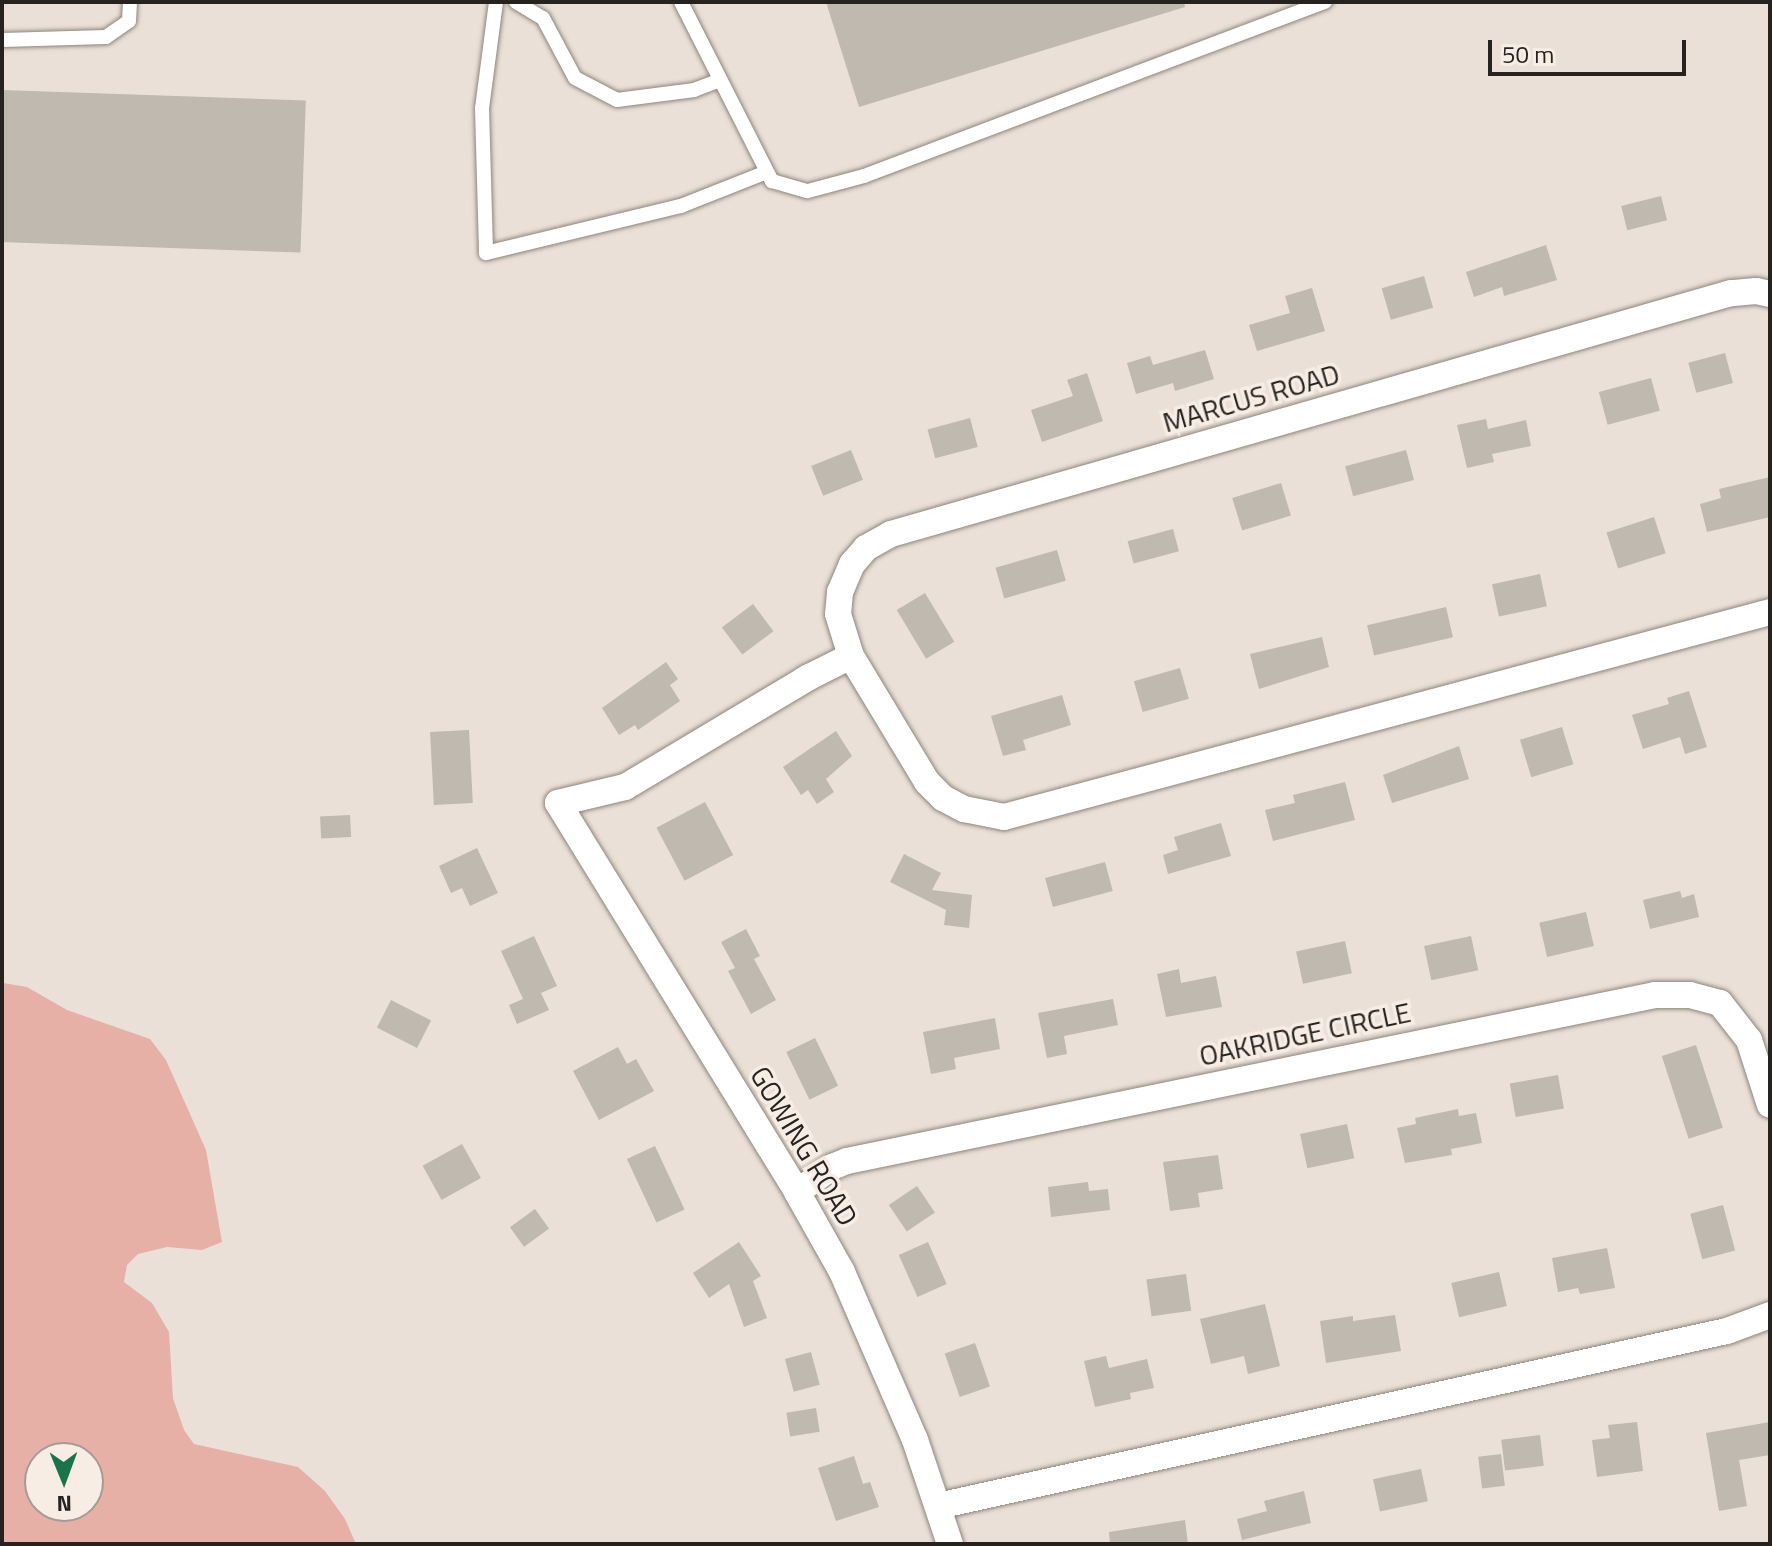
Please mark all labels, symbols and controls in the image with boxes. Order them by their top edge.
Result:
scale bar [1492,24,1690,74]
text: 50 m [1502,36,1554,72]
street label: MARCUS ROAD [1159,357,1343,439]
street label: OAKRIDGE CIRCLE [1196,995,1414,1073]
street label: GOWING ROAD [743,1060,865,1232]
north arrow [24,1442,104,1522]
text: N [56,1487,72,1521]

